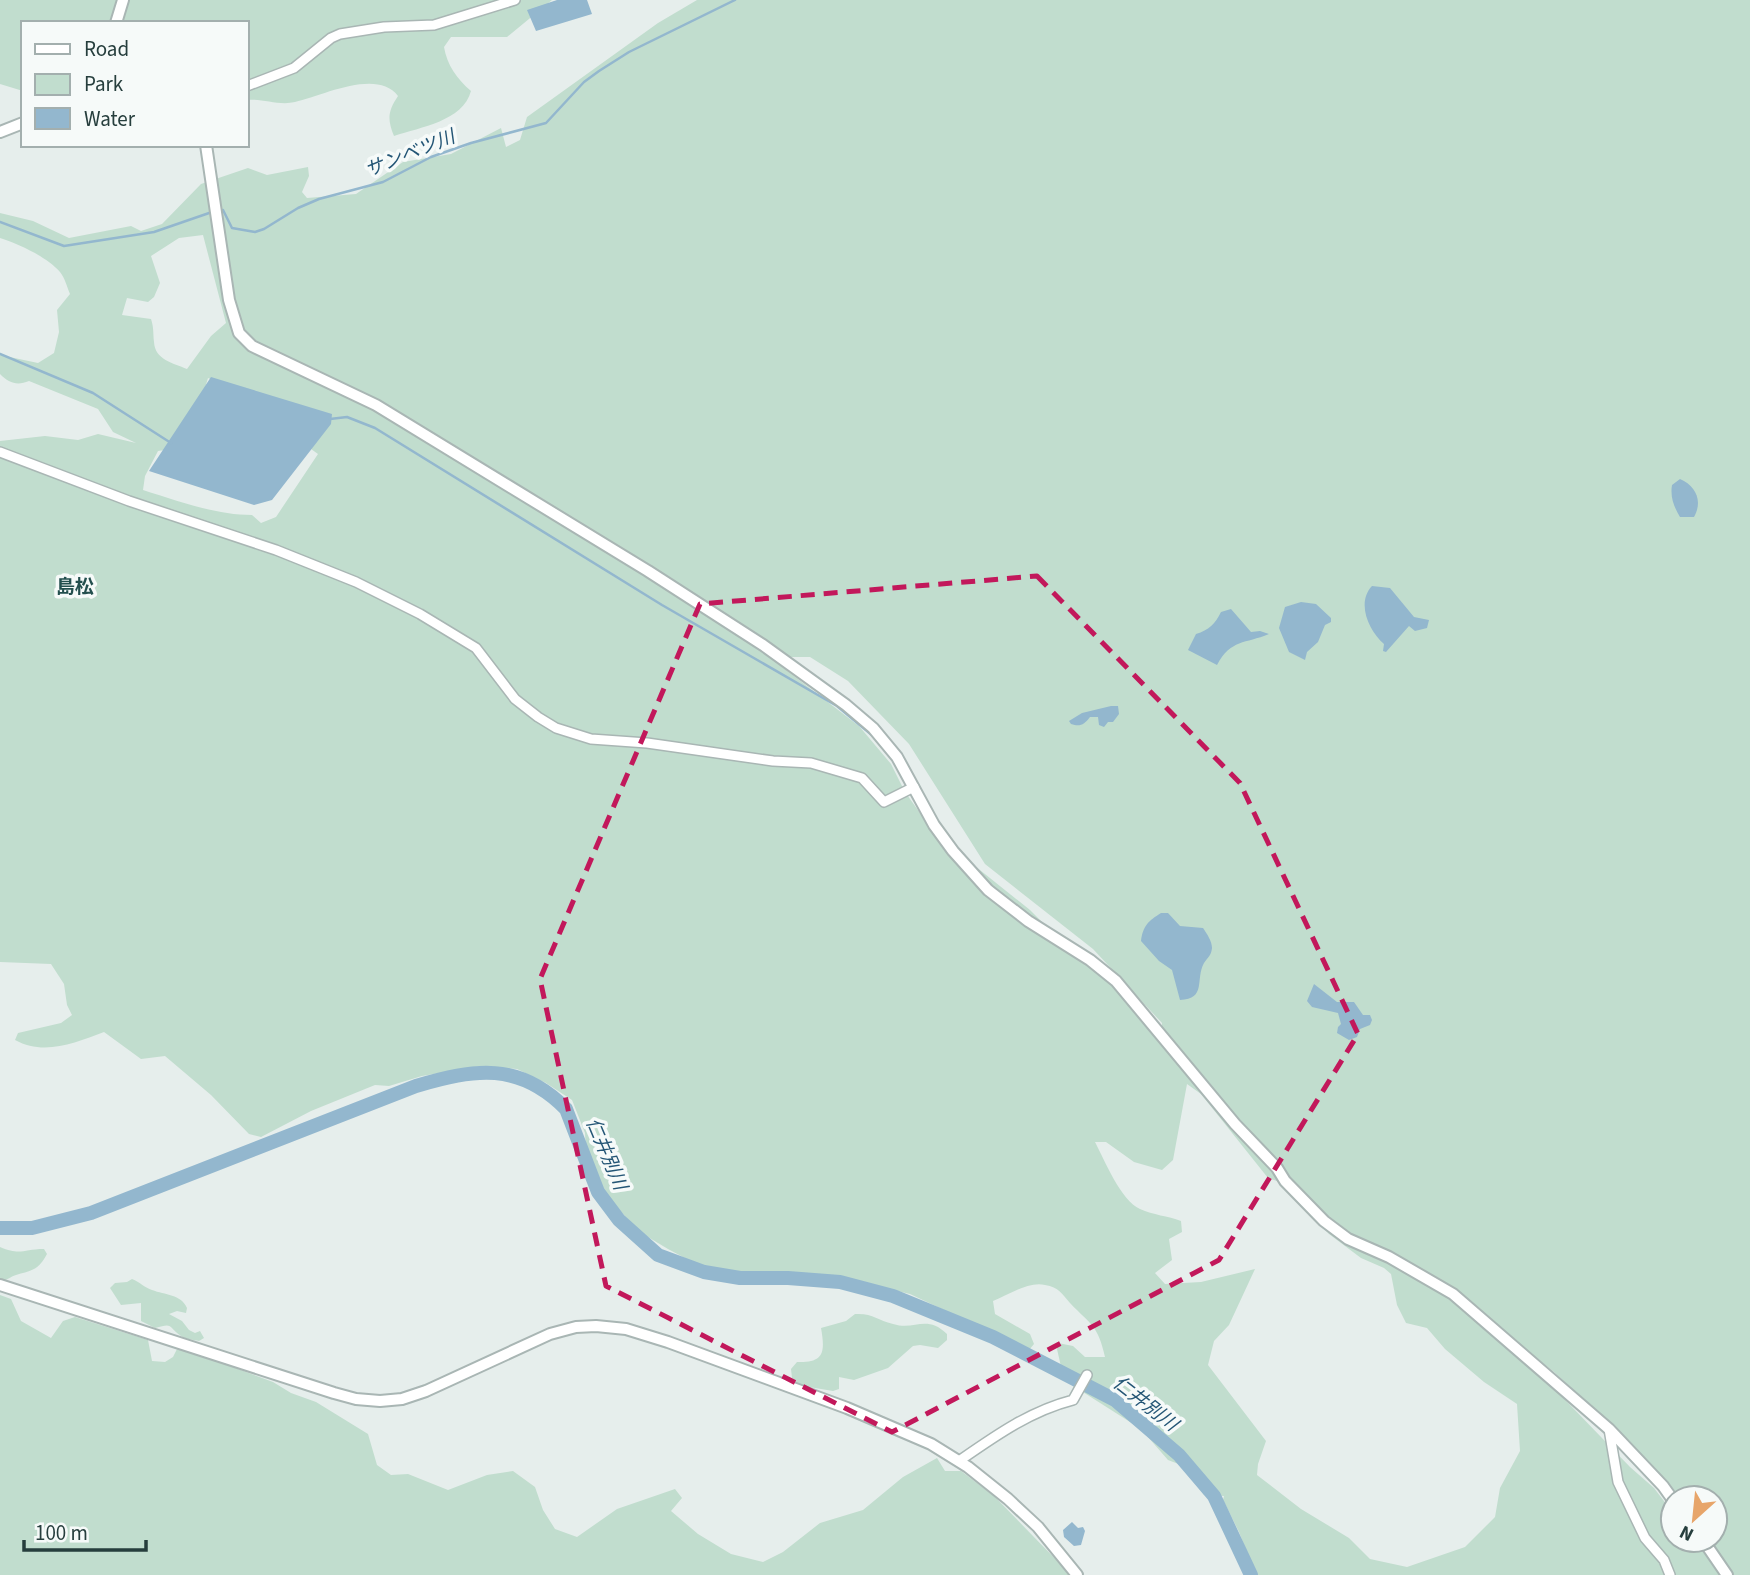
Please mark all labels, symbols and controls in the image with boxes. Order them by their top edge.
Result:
legend [21,21,248,147]
text: Road [84,34,129,64]
text: Park [84,69,124,99]
text: Water [84,104,136,134]
water label: サンベツ川 [361,123,461,184]
district label: 島松 [56,574,94,601]
water label: 仁井別川 [579,1114,634,1196]
water label: 仁井別川 [1107,1370,1185,1439]
north arrow [1659,1484,1729,1554]
scale bar [24,1508,147,1552]
text: 100 m [35,1518,88,1548]
text: N [1675,1518,1699,1548]

